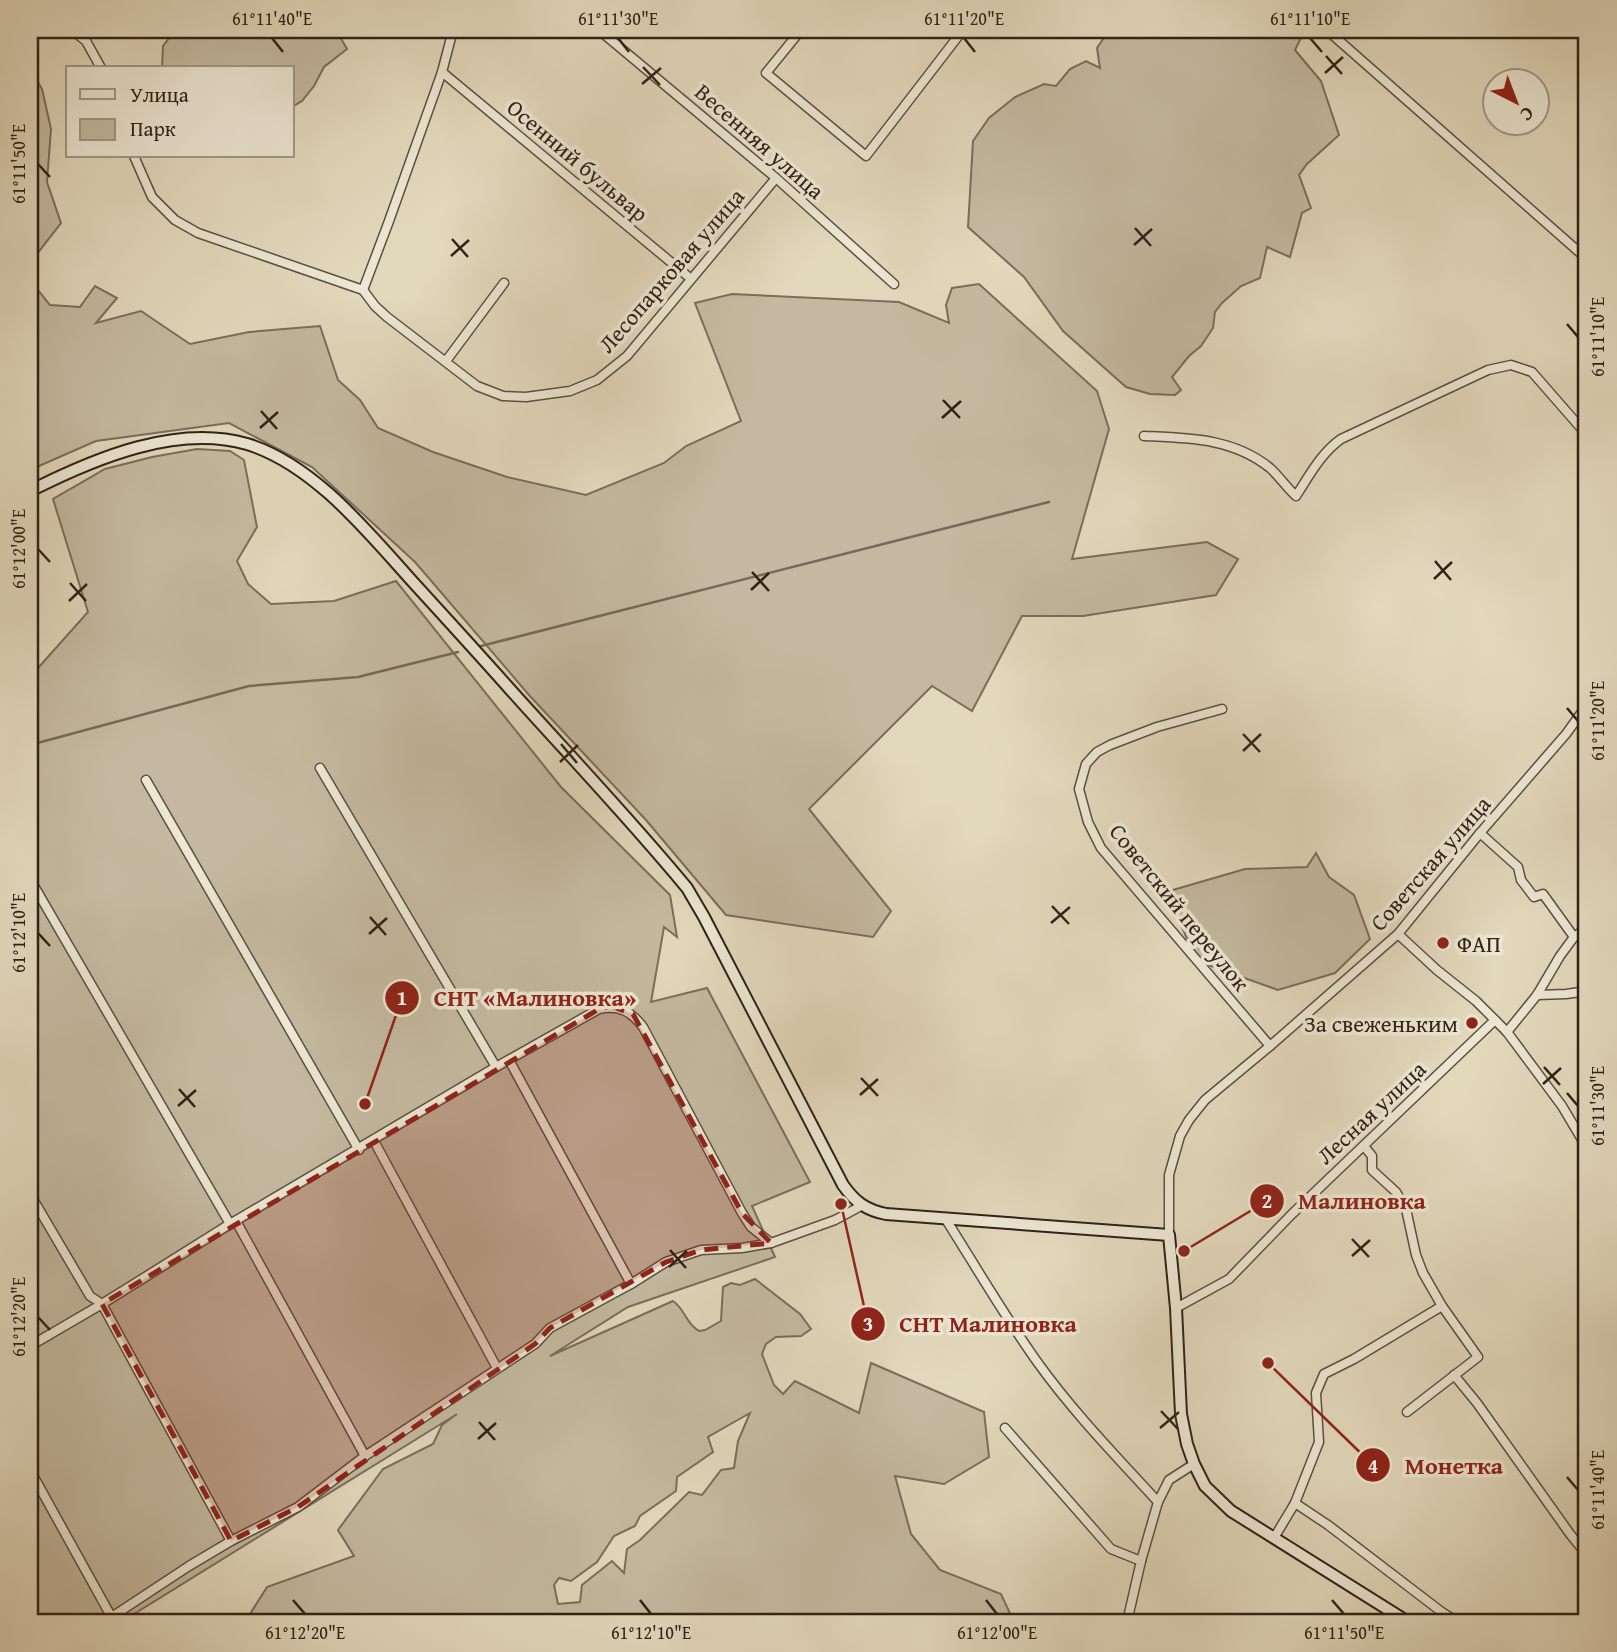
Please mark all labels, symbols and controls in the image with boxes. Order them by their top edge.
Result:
text: 61°11'40"E [232,5,312,32]
text: 61°11'30"E [578,5,658,32]
text: 61°11'20"E [924,5,1004,32]
text: 61°11'10"E [1270,5,1350,32]
legend [66,66,294,158]
north arrow [1480,66,1550,136]
street label: Весенняя улица [688,75,832,207]
text: Улица [130,79,189,110]
street label: Осенний бульвар [500,91,656,229]
text: С [1514,101,1541,129]
text: Парк [130,113,176,144]
text: 61°11'50"E [5,124,32,204]
street label: Лесопарковая улица [590,180,752,359]
text: 61°11'10"E [1584,297,1611,377]
text: 61°12'00"E [5,509,32,589]
text: 61°11'20"E [1584,681,1611,761]
street label: Советская улица [1362,788,1498,938]
street label: Советский переулок [1102,816,1258,998]
text: 61°12'10"E [5,893,32,973]
place label: ФАП [1457,927,1501,960]
marker: ФАП [1435,935,1451,951]
callout: СНТ «Малиновка» [385,976,650,1021]
text: СНТ «Малиновка» [434,980,636,1015]
text: 1 [397,982,407,1013]
place label: За свеженьким [1304,1007,1458,1040]
marker: За свеженьким [1464,1015,1480,1031]
street label: Лесная улица [1309,1053,1433,1171]
text: 61°11'30"E [1584,1066,1611,1146]
callout: Малиновка [1250,1178,1440,1223]
text: Малиновка [1298,1183,1427,1218]
text: 2 [1262,1185,1272,1216]
text: 61°12'20"E [5,1277,32,1357]
callout: СНТ Малиновка [850,1302,1090,1347]
text: СНТ Малиновка [899,1306,1077,1341]
text: 3 [863,1308,873,1339]
callout: Монетка [1356,1443,1517,1488]
text: Монетка [1405,1448,1504,1483]
text: 4 [1368,1450,1379,1481]
text: 61°11'40"E [1584,1450,1611,1530]
text: 61°12'20"E [265,1619,345,1646]
text: 61°12'10"E [611,1619,691,1646]
text: 61°12'00"E [957,1619,1037,1646]
text: 61°11'50"E [1304,1619,1384,1646]

